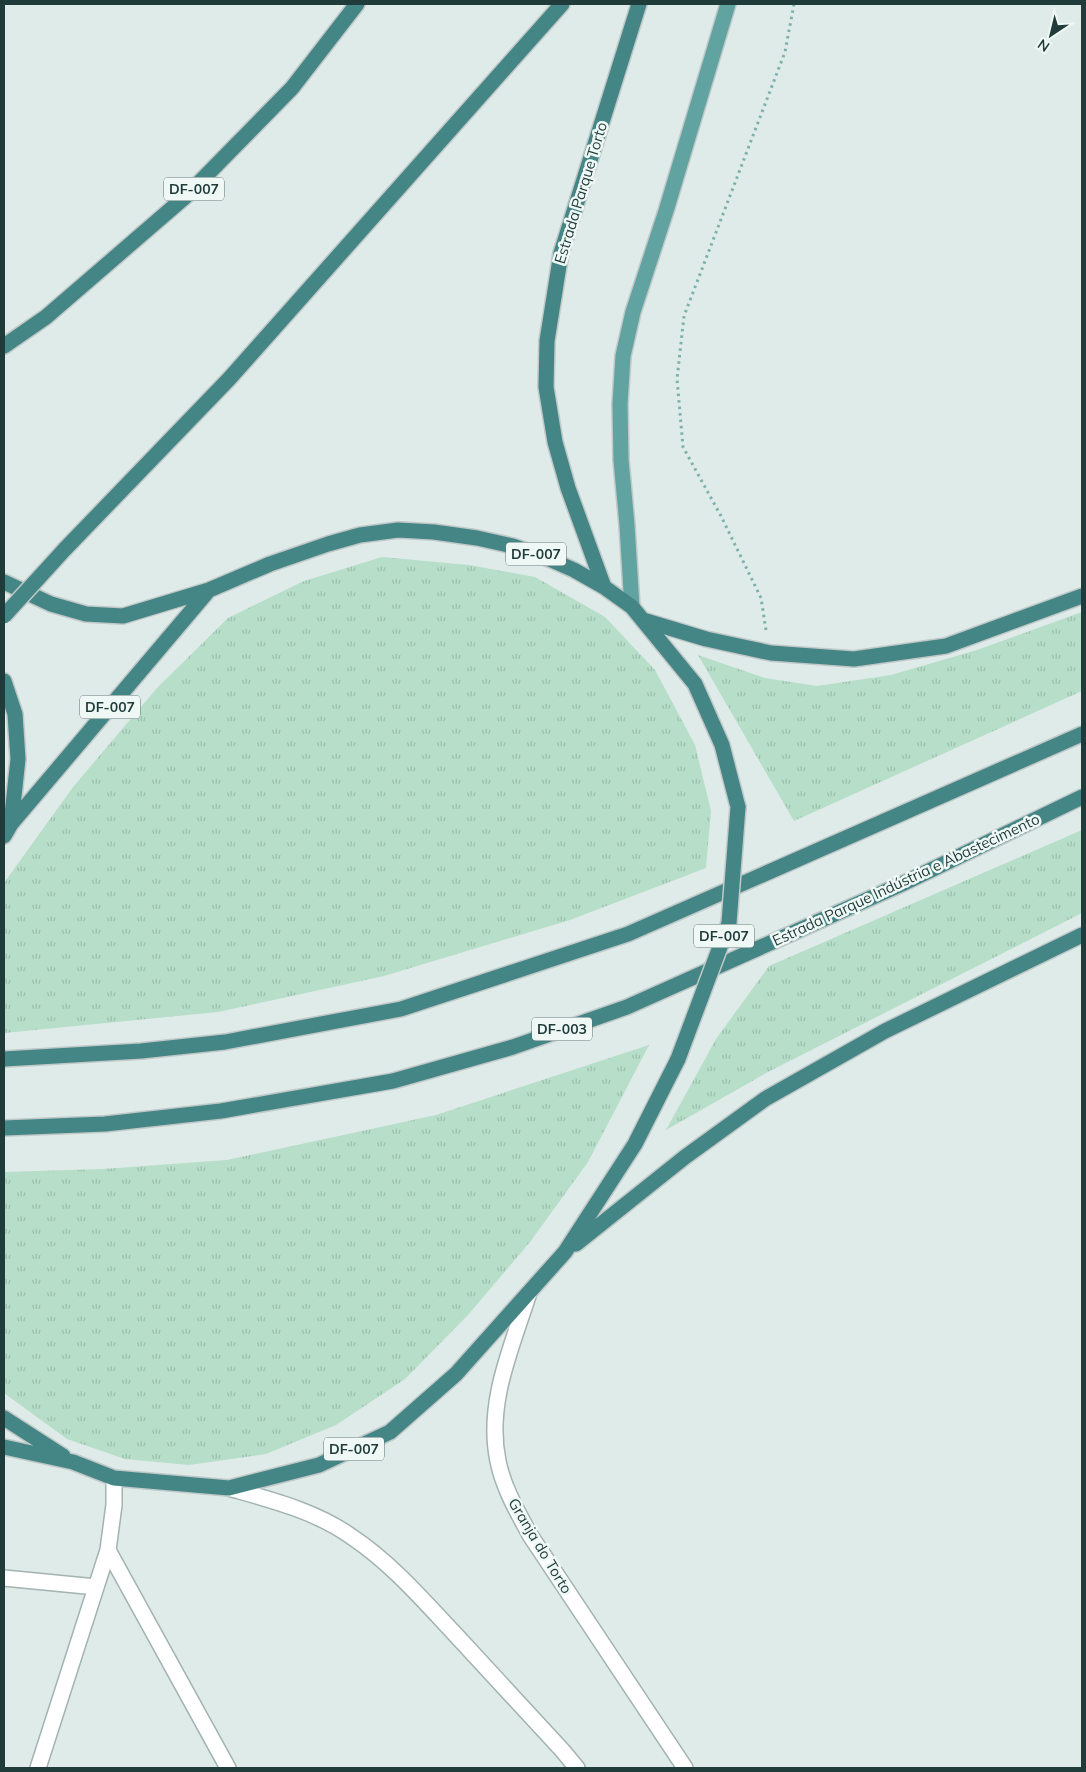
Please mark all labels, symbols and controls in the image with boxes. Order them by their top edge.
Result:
north arrow [1026,10,1076,60]
text: N [1034,35,1053,56]
street label: Estrada Parque Torto [550,120,611,266]
road number: DF-007 [164,178,224,200]
road number: DF-007 [506,542,566,566]
road number: DF-007 [80,696,140,719]
street label: Estrada Parque Indústria e Abastecimento [769,809,1042,950]
road number: DF-007 [694,924,754,948]
road number: DF-003 [532,1018,592,1040]
road number: DF-007 [324,1438,384,1460]
street label: Granja do Torto [504,1494,576,1597]

